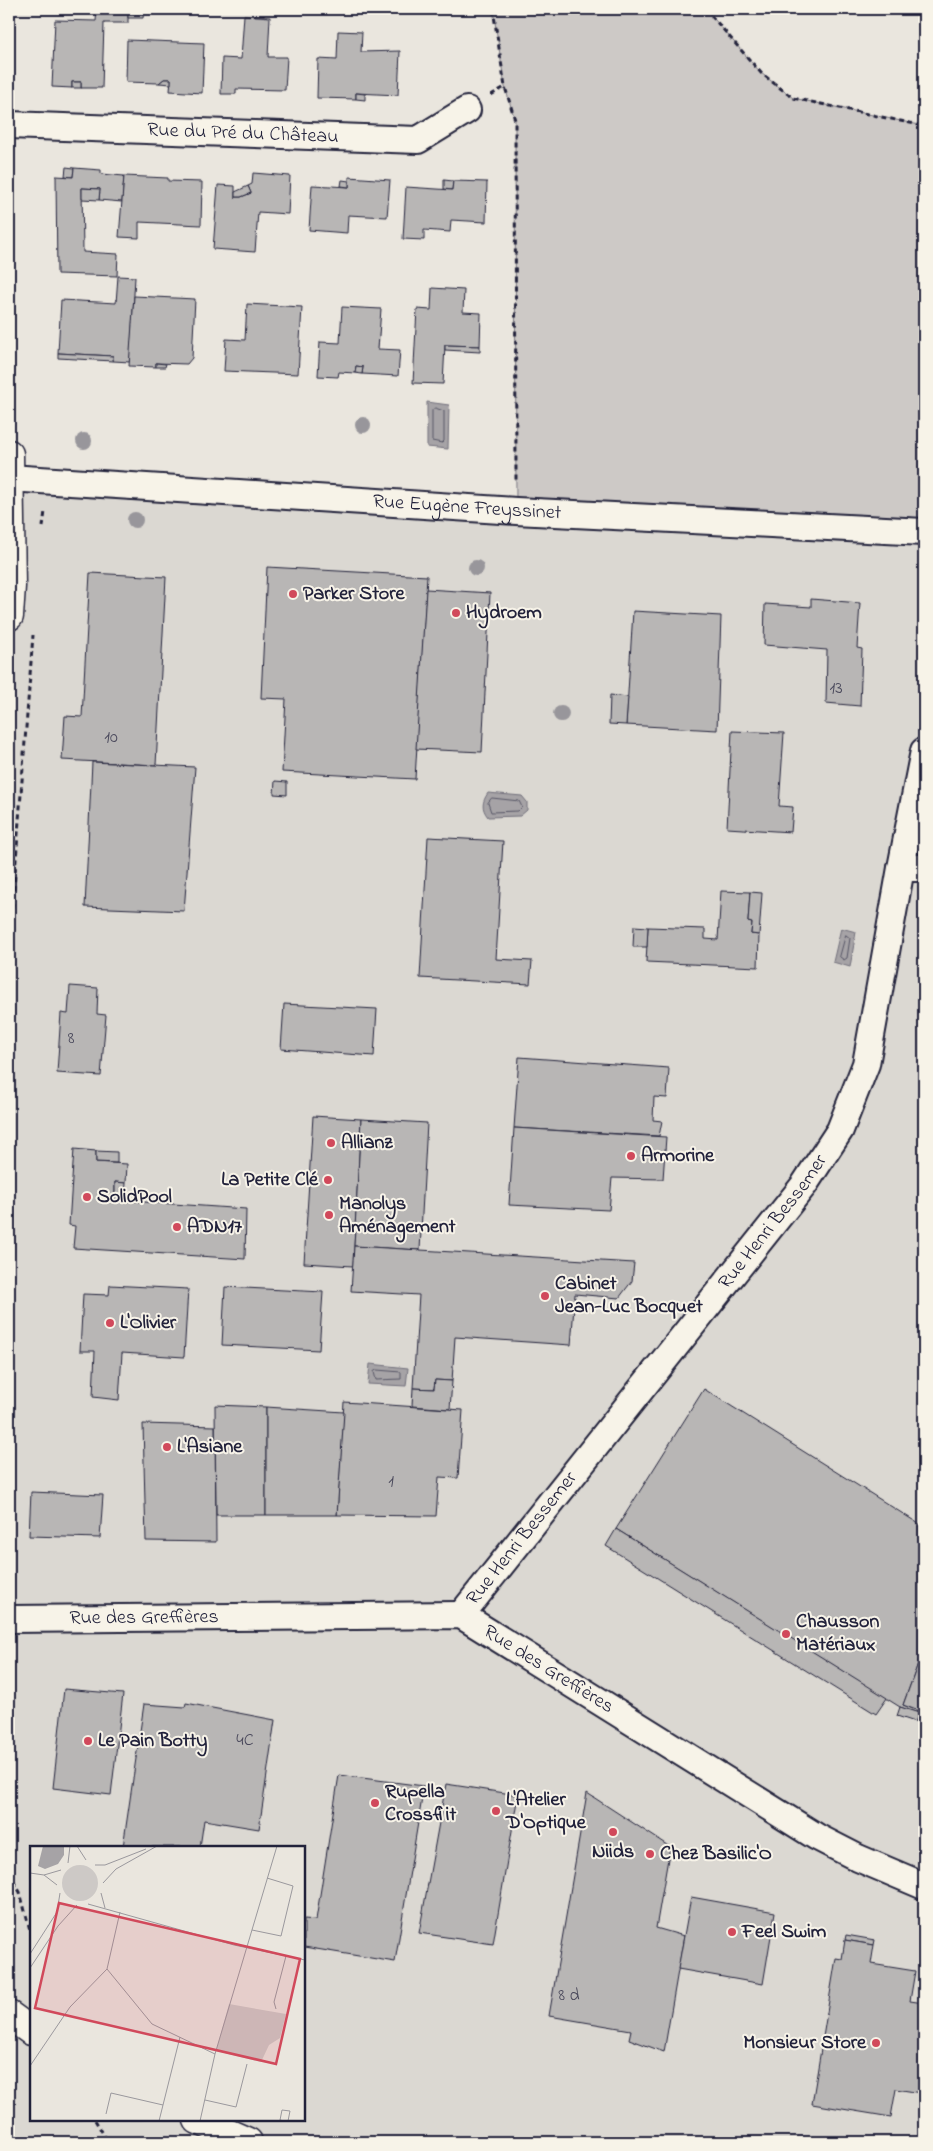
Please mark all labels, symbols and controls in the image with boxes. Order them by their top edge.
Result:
street label: Rue du Pré du Château [147,116,339,152]
street label: Rue Eugène Freyssinet [372,487,562,528]
place label: Parker Store [303,580,405,609]
marker: Parker Store [287,588,299,600]
place label: Hydroem [466,599,542,629]
marker: Hydroem [450,607,462,619]
house number: 13 [829,676,843,702]
house number: 10 [104,725,118,751]
house number: 8 [68,1026,75,1052]
place label: Allianz [341,1129,393,1158]
marker: Allianz [325,1137,337,1149]
place label: Armorine [641,1142,715,1171]
street label: Rue Henri Bessemer [712,1148,835,1296]
marker: Armorine [625,1150,637,1162]
place label: La Petite Clé [221,1166,319,1195]
marker: La Petite Clé [322,1174,334,1186]
place label: SolidPool [97,1183,172,1212]
place label: Manolys Aménagement [339,1190,456,1243]
marker: SolidPool [81,1191,93,1203]
marker: Manolys Aménagement [323,1209,335,1221]
place label: ADN17 [187,1213,243,1242]
marker: ADN17 [171,1221,183,1233]
place label: Cabinet Jean-Luc Bocquet [555,1270,703,1322]
marker: Cabinet Jean-Luc Bocquet [539,1290,551,1302]
place label: L'Olivier [120,1309,177,1338]
marker: L'Olivier [104,1317,116,1329]
place label: L'Asiane [177,1433,243,1462]
marker: L'Asiane [161,1441,173,1453]
street label: Rue Henri Bessemer [460,1465,585,1612]
house number: 1 [388,1469,394,1495]
street label: Rue des Greffières [69,1603,219,1633]
place label: Chausson Matériaux [796,1608,879,1660]
street label: Rue des Greffières [477,1618,619,1721]
marker: Chausson Matériaux [780,1628,792,1640]
place label: Le Pain Botty [98,1727,207,1757]
house number: 4C [236,1728,254,1754]
marker: Le Pain Botty [82,1735,94,1747]
place label: Rupella Crossfiit [385,1778,456,1830]
place label: L'Atelier D'Optique [505,1786,587,1838]
marker: Rupella Crossfiit [369,1797,381,1809]
marker: L'Atelier D'Optique [490,1805,502,1817]
marker: Niids [607,1826,619,1838]
place label: Niids [592,1838,634,1867]
place label: Chez Basilic'O [660,1840,772,1869]
inset map [30,1846,305,2121]
marker: Chez Basilic'O [644,1848,656,1860]
place label: Feel Swim [741,1918,827,1947]
marker: Feel Swim [726,1926,738,1938]
house number: 8 d [558,1983,580,2009]
place label: Monsieur Store [743,2029,867,2058]
marker: Monsieur Store [870,2037,882,2049]

